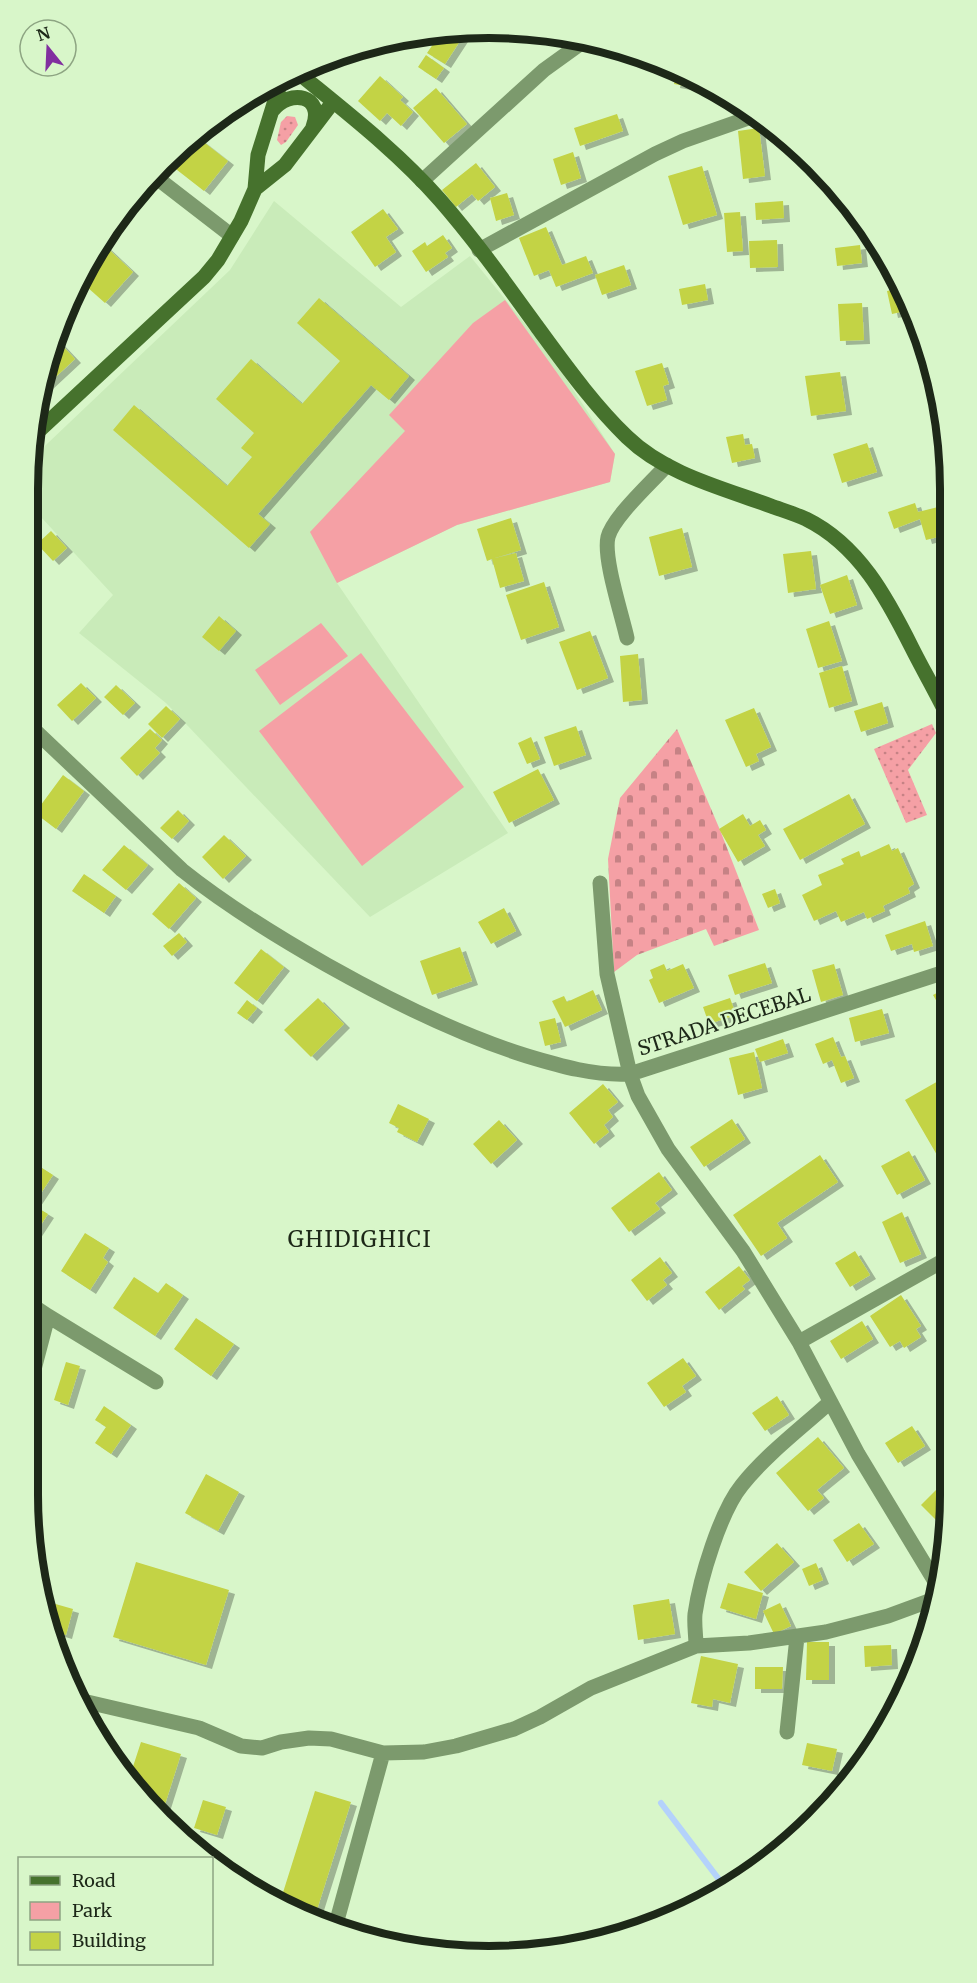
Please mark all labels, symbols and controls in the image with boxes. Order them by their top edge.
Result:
north arrow [18,18,78,78]
text: N [34,22,53,45]
street label: STRADA DECEBAL [634,981,814,1061]
district label: GHIDIGHICI [288,1225,432,1253]
legend [18,1857,213,1965]
text: Road [72,1869,116,1892]
text: Park [72,1899,113,1922]
text: Building [72,1929,146,1952]

